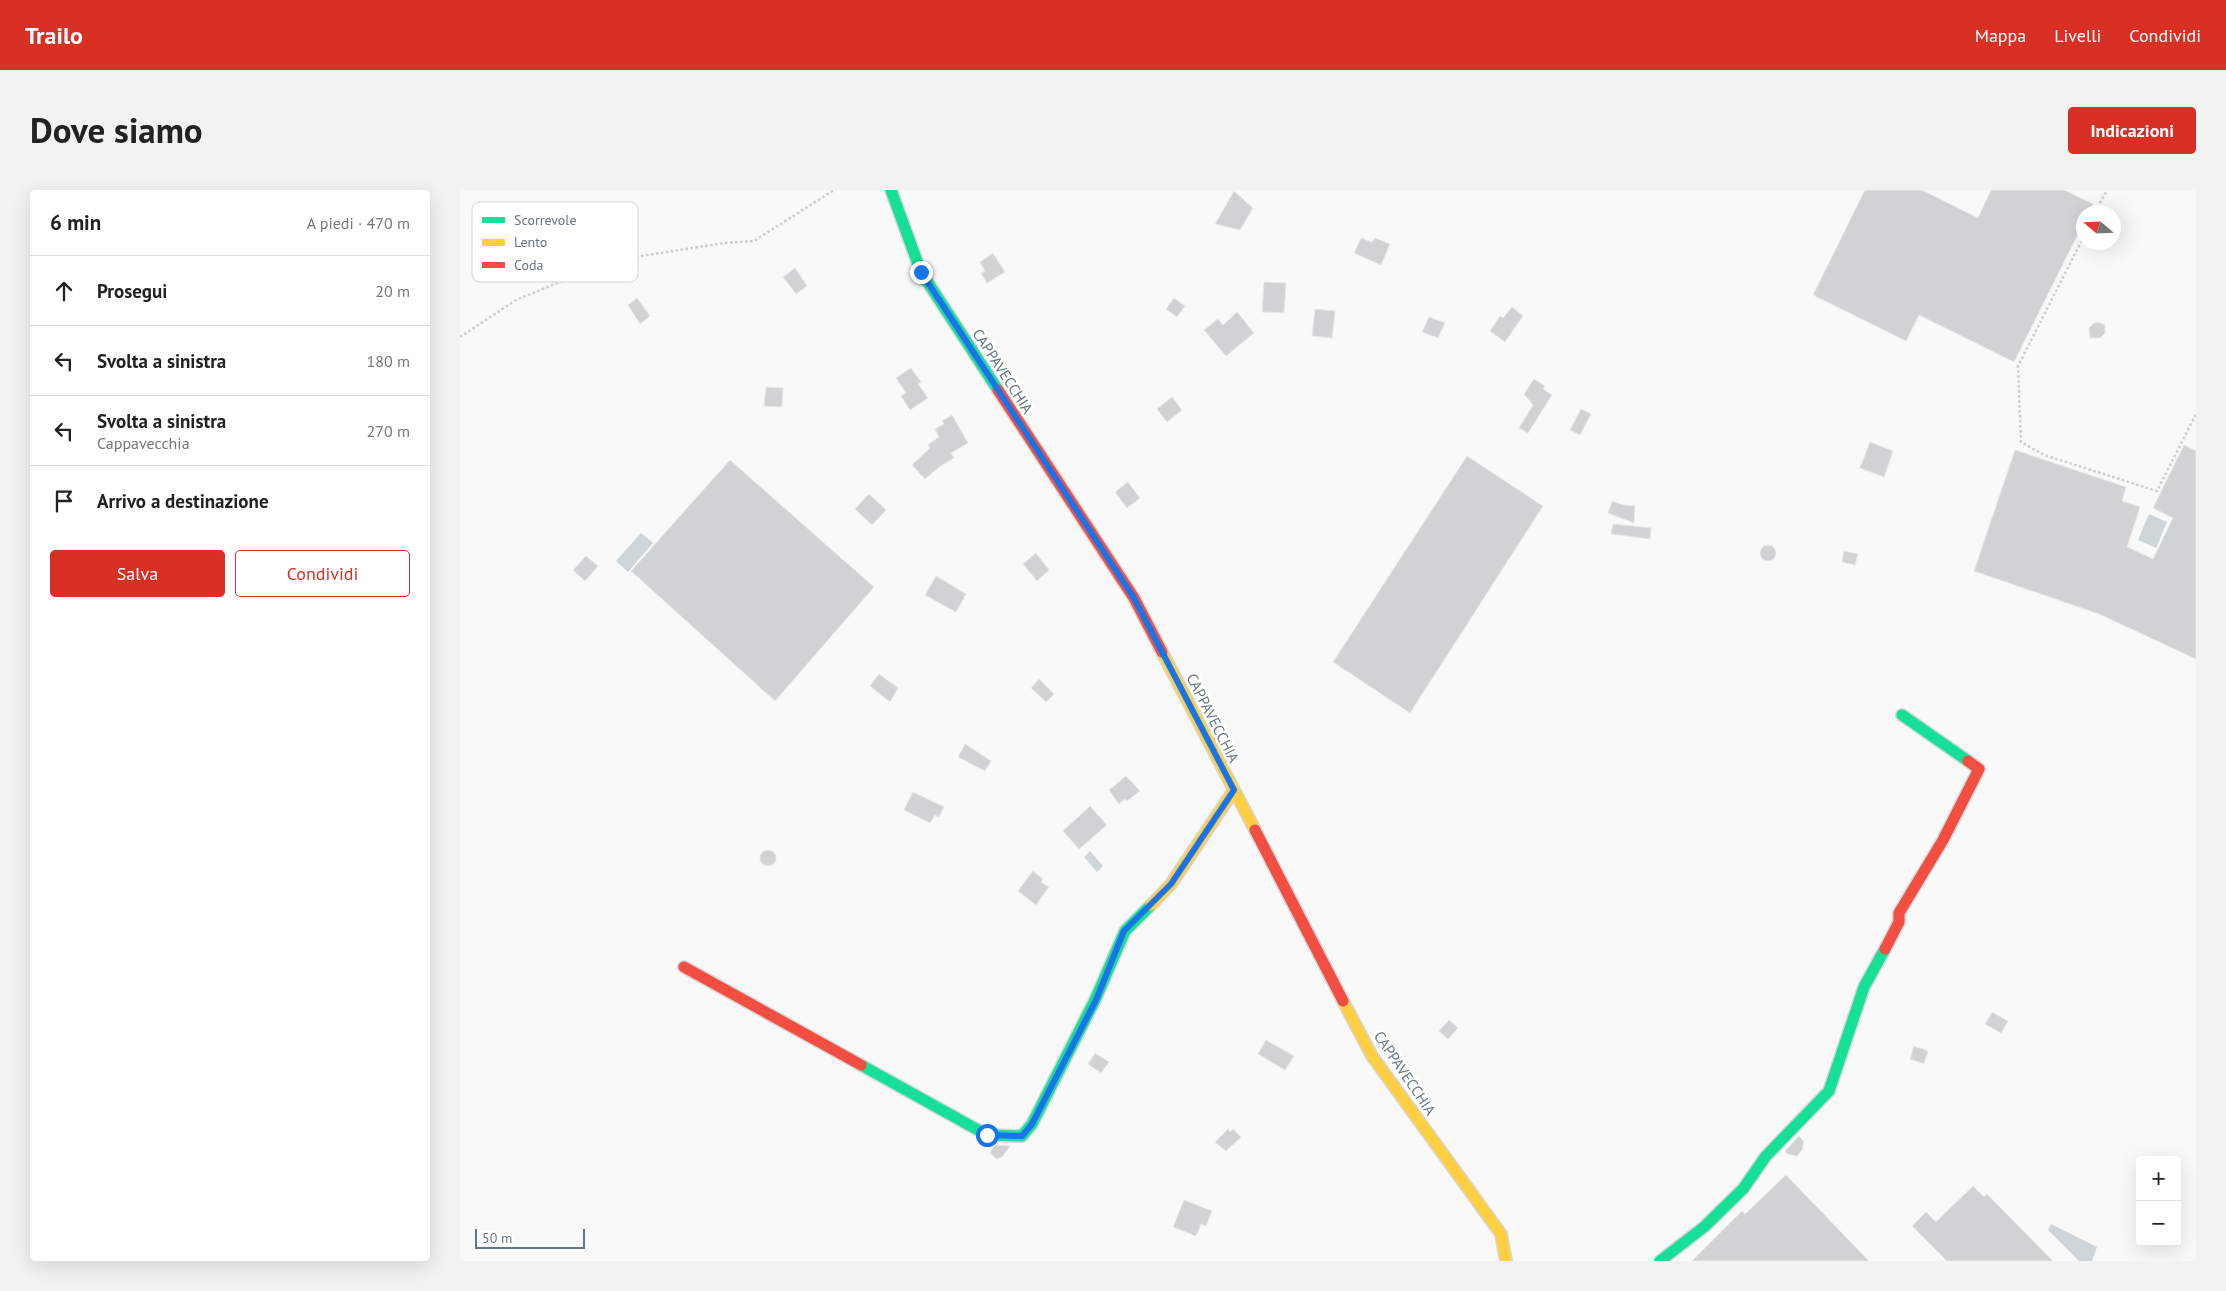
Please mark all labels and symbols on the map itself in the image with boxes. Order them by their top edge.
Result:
legend [472,202,638,282]
north arrow [2076,205,2121,250]
text: Scorrevole [514,211,577,229]
text: Lento [514,233,547,251]
text: Coda [514,256,544,274]
route end [910,261,933,284]
street label: CAPPAVECCHIA [969,325,1038,417]
street label: CAPPAVECCHIA [1182,670,1244,766]
street label: CAPPAVECCHIA [1370,1027,1440,1119]
route start [976,1124,999,1147]
scale bar [475,1226,585,1249]

